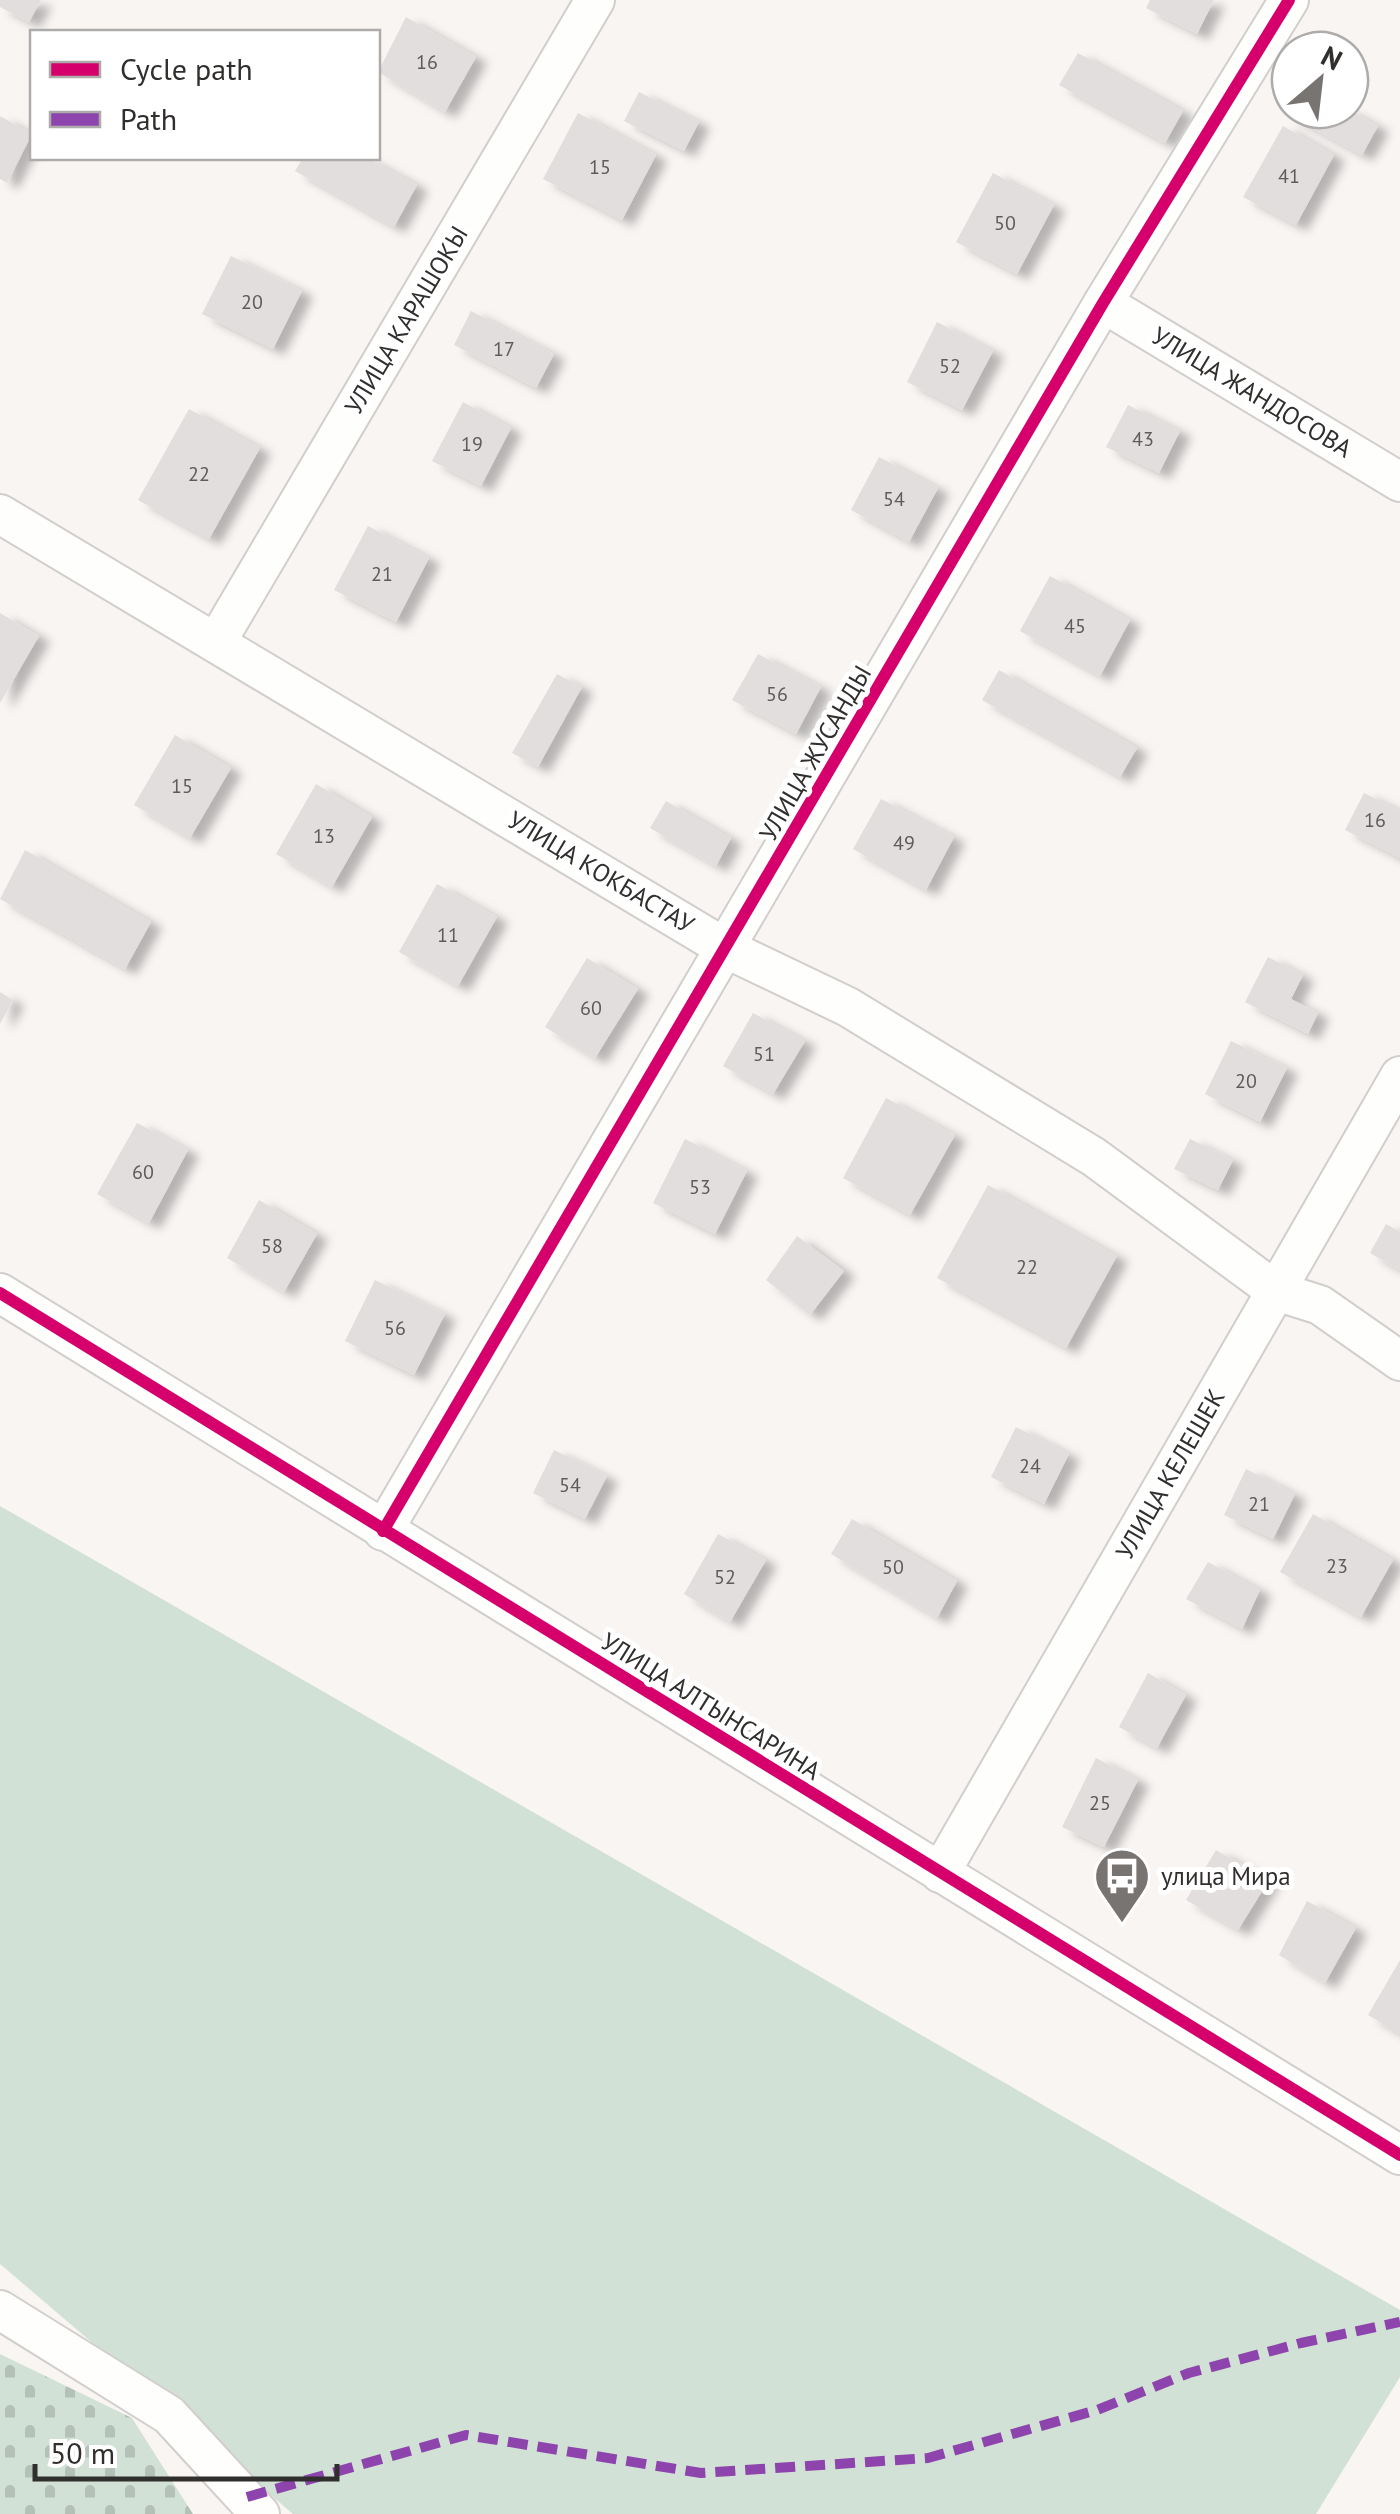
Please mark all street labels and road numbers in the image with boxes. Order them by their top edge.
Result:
street label: УЛИЦА КАРАШОКЫ [337,220,475,420]
street label: УЛИЦА ЖАНДОСОВА [1146,320,1358,465]
street label: УЛИЦА ЖУСАНДЫ [752,660,878,846]
street label: УЛИЦА КОКБАСТАУ [502,804,700,940]
street label: УЛИЦА КЕЛЕШЕК [1108,1383,1232,1565]
street label: УЛИЦА АЛТЫНСАРИНА [595,1625,827,1787]

